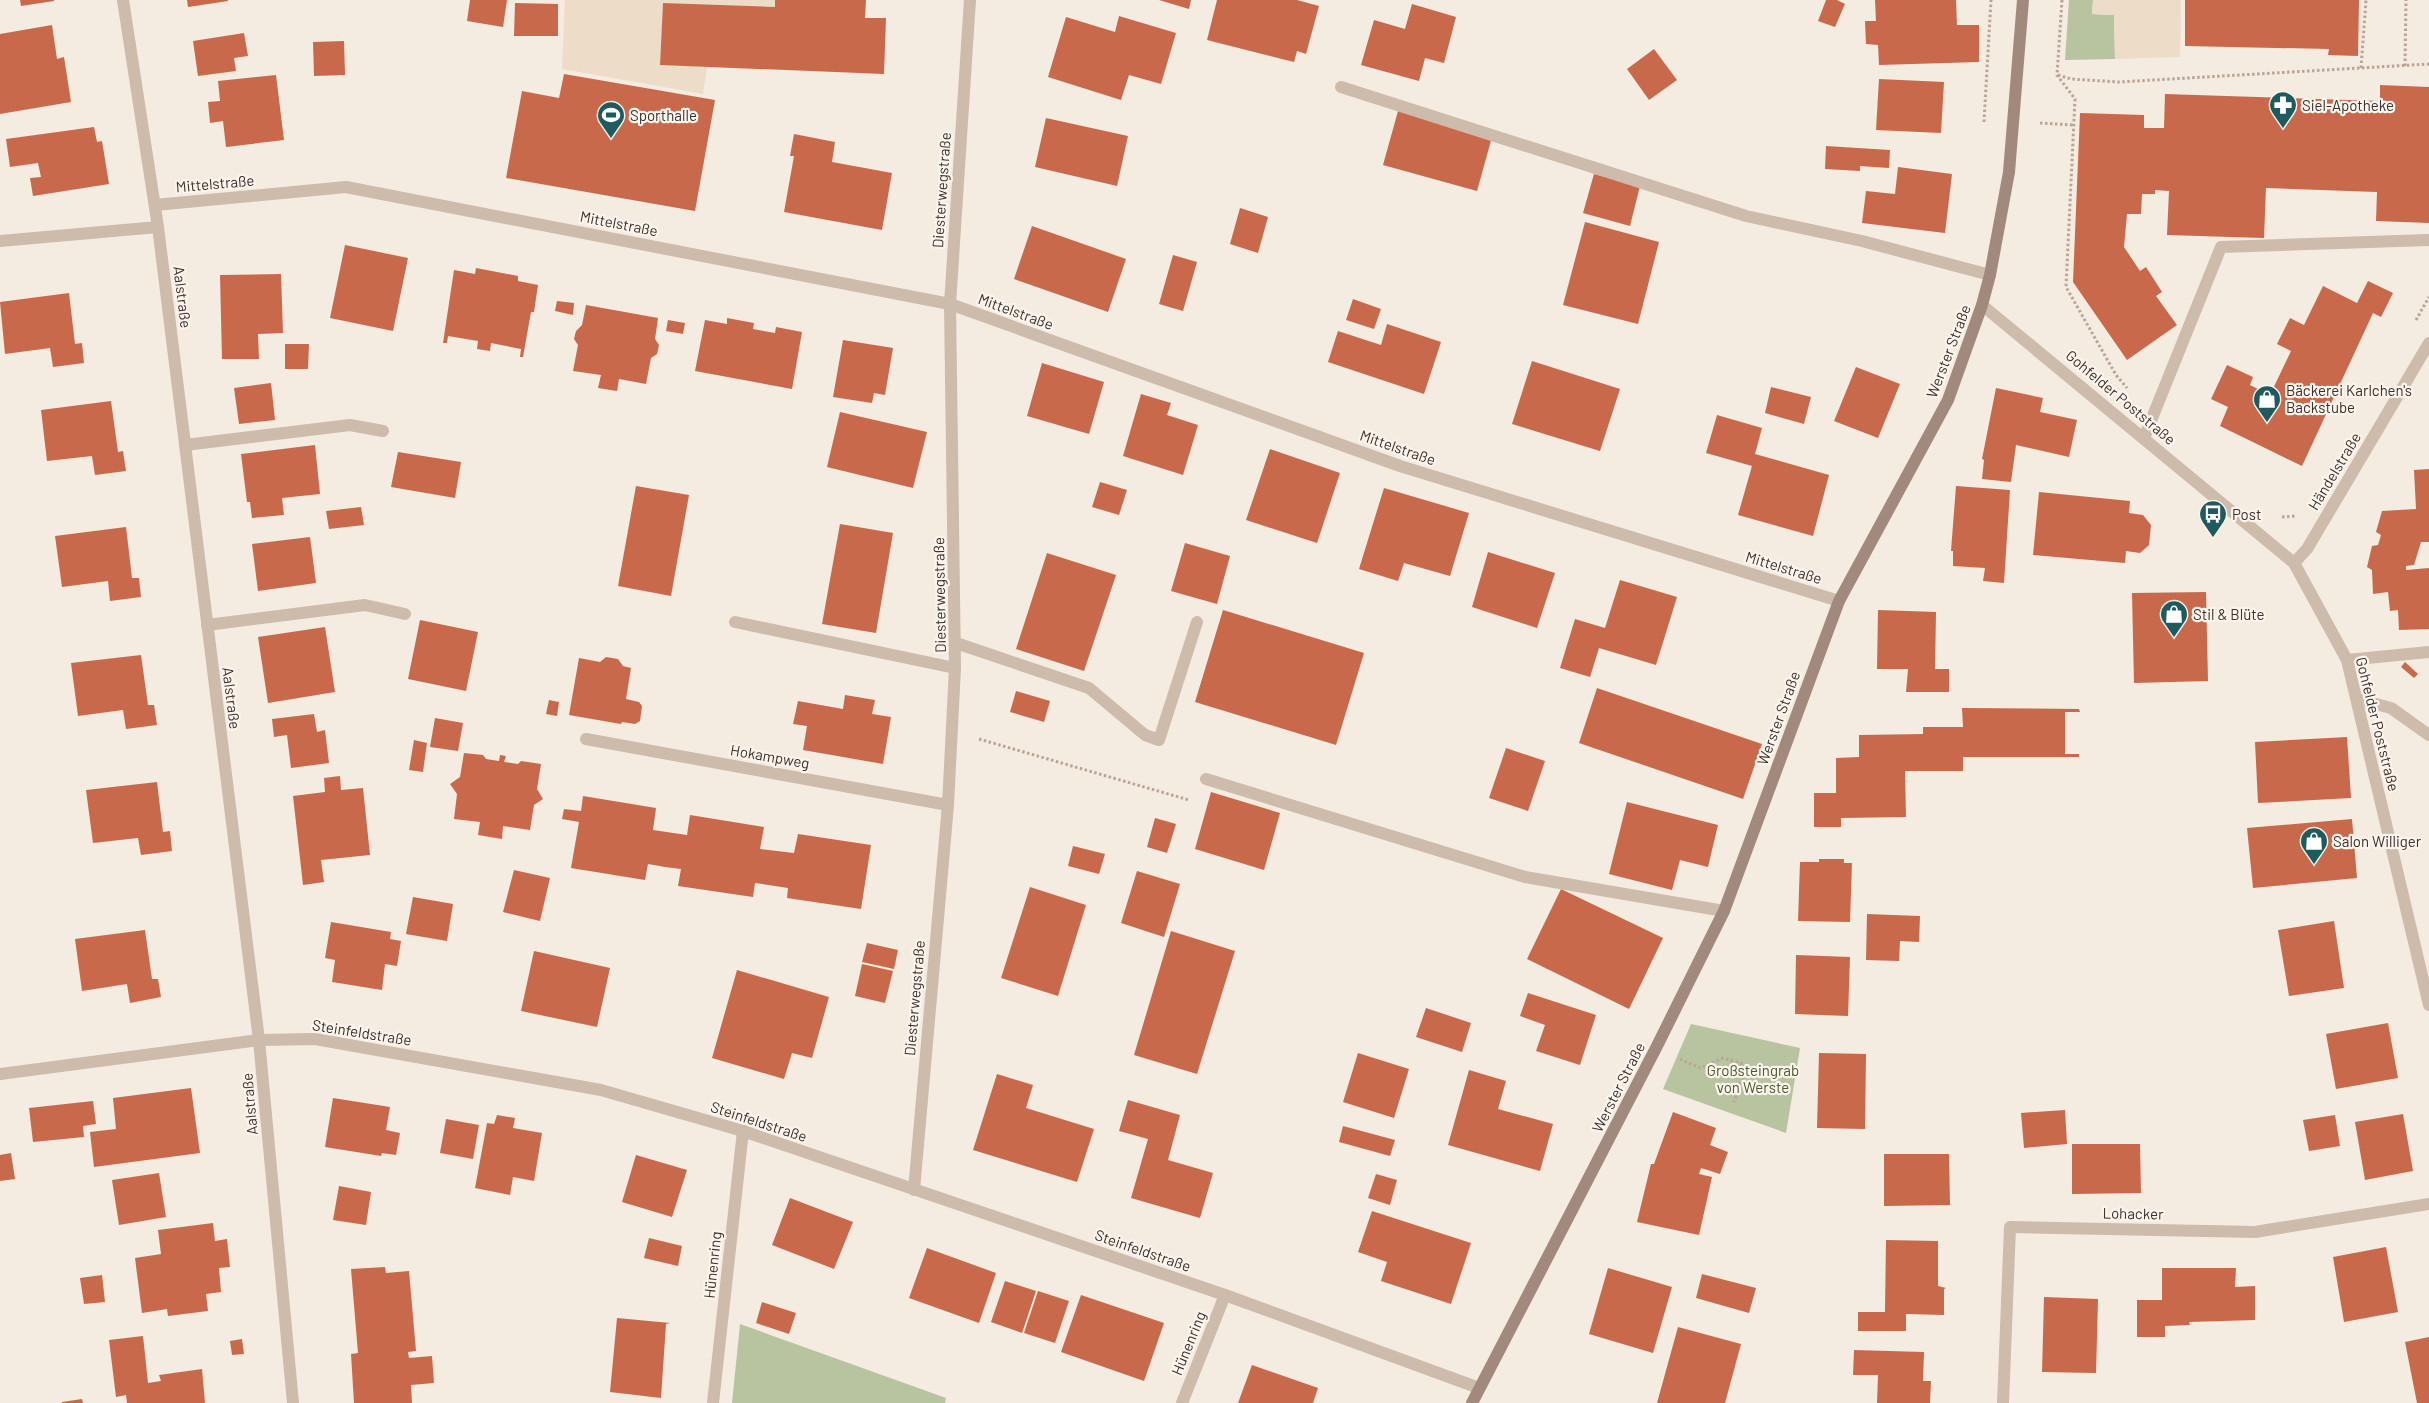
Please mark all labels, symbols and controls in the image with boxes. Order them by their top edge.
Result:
pharmacy icon: Siel-Apotheke [2268,90,2298,129]
place label: Siel-Apotheke [2302,96,2394,114]
sports icon: Sporthalle [596,100,626,139]
place label: Sporthalle [630,106,697,124]
street label: Diesterwegstraße [928,132,954,248]
street label: Mittelstraße [175,171,255,195]
street label: Mittelstraße [579,207,659,239]
street label: Aalstraße [170,265,196,329]
street label: Mittelstraße [976,289,1056,333]
street label: Werster Straße [1922,302,1974,400]
street label: Gohfelder Poststraße [2062,346,2180,448]
place label: Bäckerei Karlchen's Backstube [2286,381,2412,416]
shop icon: Bäckerei Karlchen's Backstube [2252,384,2282,423]
street label: Mittelstraße [1358,426,1438,468]
street label: Händelstraße [2304,429,2364,513]
bus stop icon: Post [2198,499,2228,538]
place label: Post [2232,505,2261,523]
street label: Diesterwegstraße [929,537,949,653]
street label: Mittelstraße [1744,547,1824,587]
shop icon: Stil & Blüte [2159,599,2189,638]
place label: Stil & Blüte [2193,605,2265,623]
street label: Gohfelder Poststraße [2353,655,2403,793]
street label: Aalstraße [219,666,245,730]
street label: Werster Straße [1753,669,1803,767]
street label: Hokampweg [729,740,811,772]
shop icon: Salon Williger [2299,826,2329,865]
place label: Salon Williger [2333,832,2422,850]
street label: Diesterwegstraße [900,940,928,1056]
street label: Steinfeldstraße [311,1015,413,1049]
street label: Werster Straße [1588,1039,1648,1135]
park label: Großsteingrab von Werste [1707,1061,1799,1096]
street label: Aalstraße [237,1072,261,1136]
street label: Steinfeldstraße [709,1097,809,1145]
street label: Lohacker [2102,1203,2164,1223]
street label: Steinfeldstraße [1093,1225,1193,1275]
street label: Hünenring [700,1231,724,1299]
street label: Hünenring [1167,1308,1209,1378]

